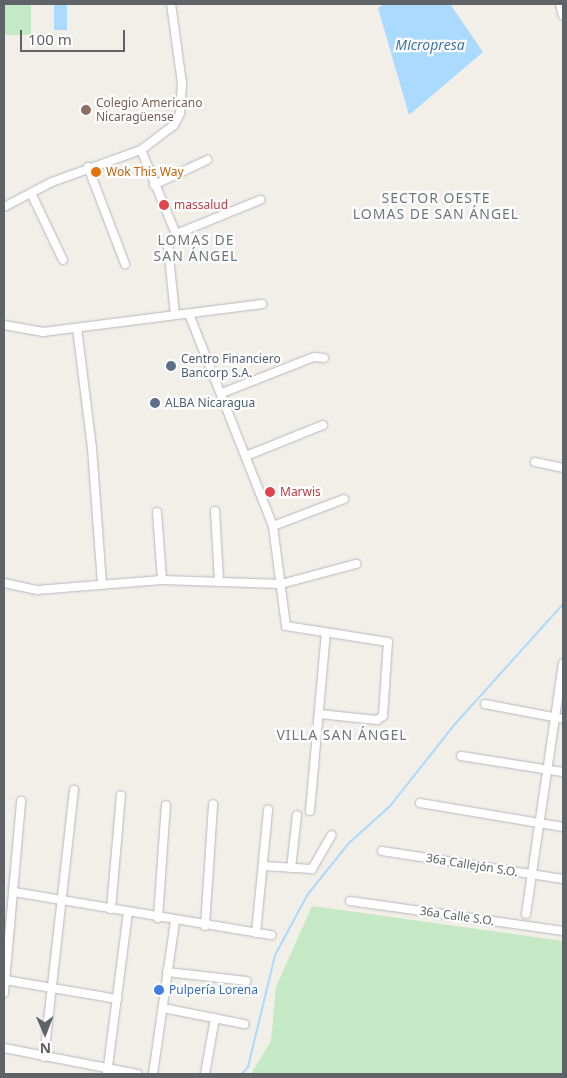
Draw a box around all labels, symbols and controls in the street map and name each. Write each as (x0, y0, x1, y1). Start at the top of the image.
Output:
scale bar (22, 20, 128, 52)
text: 100 m (28, 29, 72, 49)
water label: Micropresa (395, 37, 465, 53)
place label: Colegio Americano Nicaragüense (96, 96, 202, 124)
marker: Colegio Americano Nicaragüense (80, 104, 92, 116)
place label: Wok This Way (106, 165, 184, 179)
marker: Wok This Way (90, 166, 102, 178)
district label: SECTOR OESTE LOMAS DE SAN ÁNGEL (351, 190, 521, 222)
place label: massalud (174, 198, 228, 212)
marker: massalud (158, 199, 170, 211)
district label: LOMAS DE SAN ÁNGEL (152, 232, 240, 264)
place label: Centro Financiero Bancorp S.A. (181, 352, 281, 380)
marker: Centro Financiero Bancorp S.A. (165, 360, 177, 372)
place label: ALBA Nicaragua (165, 396, 255, 410)
marker: ALBA Nicaragua (149, 397, 161, 409)
place label: Marwis (280, 485, 321, 499)
marker: Marwis (264, 486, 276, 498)
district label: VILLA SAN ÁNGEL (275, 727, 409, 743)
street label: 36a Callejón S.O. (425, 851, 519, 879)
street label: 36a Calle S.O. (419, 904, 495, 928)
place label: Pulpería Lorena (169, 983, 258, 997)
marker: Pulpería Lorena (153, 984, 165, 996)
north arrow (20, 1008, 70, 1058)
text: N (39, 1039, 51, 1058)

